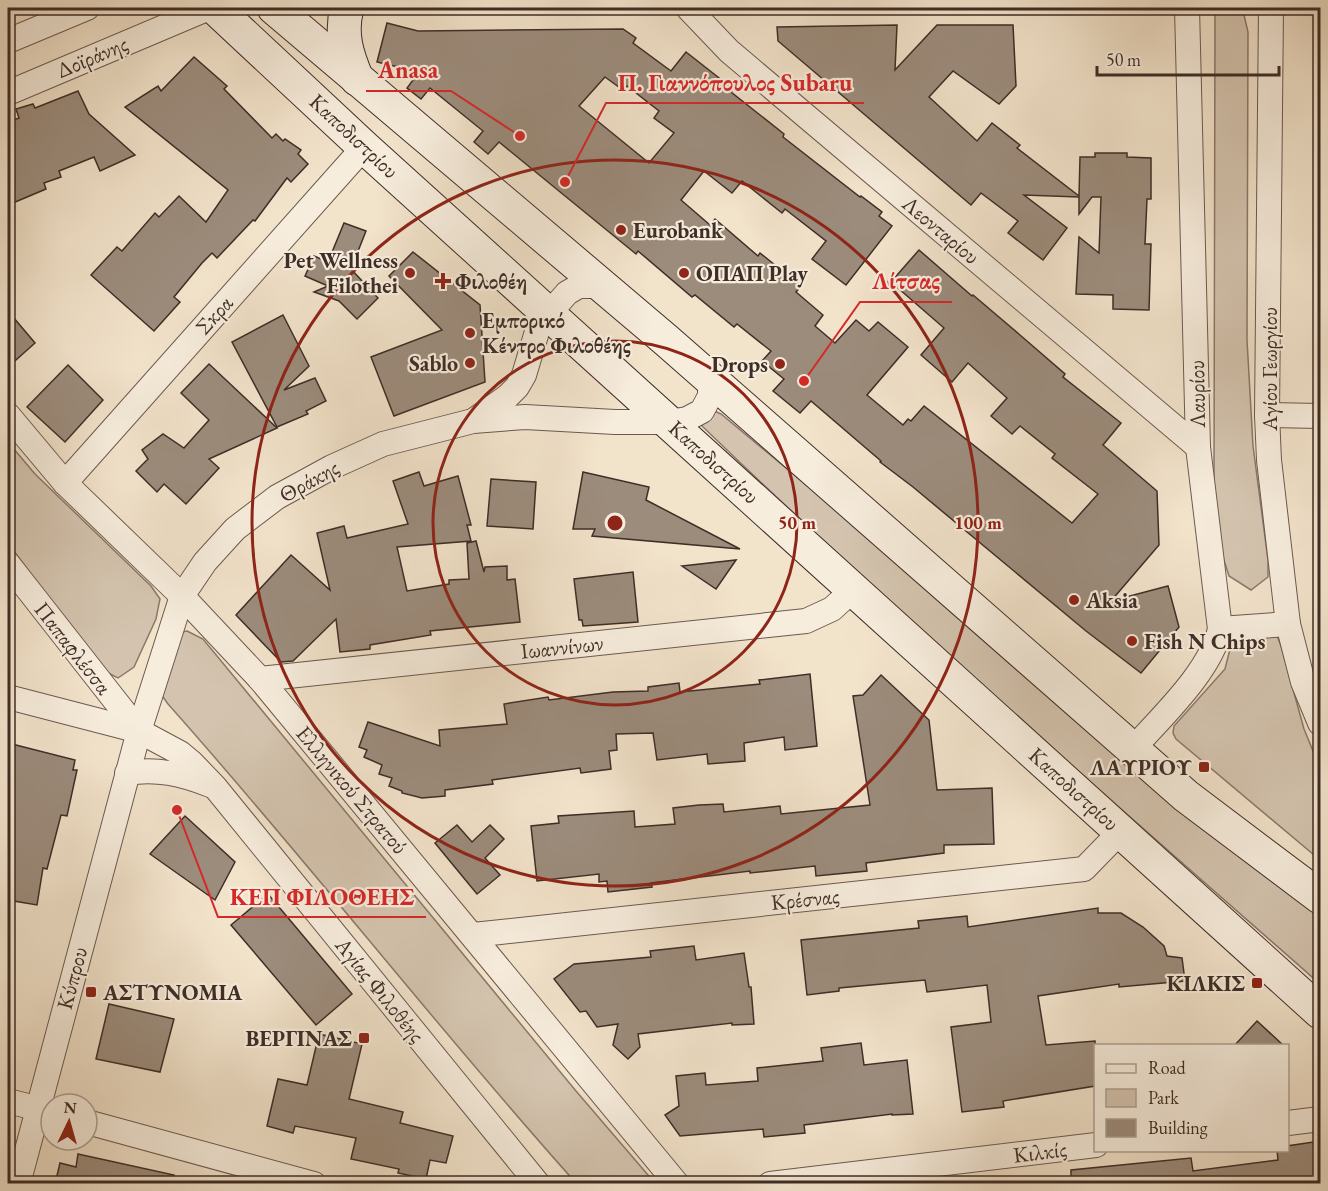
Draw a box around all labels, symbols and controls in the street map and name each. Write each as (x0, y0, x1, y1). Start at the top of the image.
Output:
street label: Δοϊράνης (52, 29, 132, 85)
scale bar (1097, 39, 1278, 77)
text: 50 m (1106, 48, 1141, 71)
callout: Anasa (366, 49, 451, 91)
text: Anasa (377, 54, 439, 85)
callout: Π. Γιαννόπουλος Subaru (606, 61, 864, 103)
text: Π. Γιαννόπουλος Subaru (618, 67, 853, 98)
street label: Καποδιστρίου (303, 87, 405, 185)
street label: Λεονταρίου (896, 189, 986, 271)
place label: Eurobank (633, 216, 724, 245)
marker: Eurobank (614, 223, 628, 237)
place label: Pet Wellness Filothei (284, 246, 399, 300)
place label: ΟΠΑΠ Play (696, 259, 808, 288)
callout: Λίτσας (860, 260, 952, 302)
text: Λίτσας (871, 265, 940, 296)
marker: Pet Wellness Filothei (403, 266, 417, 280)
marker: ΟΠΑΠ Play (677, 266, 691, 280)
place label: Φιλοθέη (455, 267, 527, 296)
marker: Φιλοθέη (436, 274, 450, 288)
street label: Σκρα (189, 289, 240, 341)
place label: Εμπορικό Κέντρο Φιλοθέης (482, 306, 631, 360)
street label: Αγίου Γεωργίου (1255, 307, 1284, 432)
marker: Εμπορικό Κέντρο Φιλοθέης (463, 326, 477, 340)
place label: Sablo (409, 349, 458, 378)
place label: Drops (711, 350, 768, 379)
marker: Sablo (463, 356, 477, 370)
marker: Drops (773, 357, 787, 371)
street label: Λαυρίου (1182, 360, 1212, 429)
street label: Καποδιστρίου (663, 414, 765, 510)
street label: Θράκης (274, 453, 344, 509)
text: 50 m (778, 511, 816, 534)
text: 100 m (954, 511, 1002, 534)
centre of rings (605, 513, 625, 533)
place label: Aksia (1085, 586, 1138, 615)
marker: Aksia (1067, 593, 1081, 607)
street label: Παπαφλέσσα (28, 596, 119, 701)
place label: Fish N Chips (1144, 627, 1265, 656)
street label: Ιωαννίνων (519, 628, 605, 666)
marker: Fish N Chips (1125, 634, 1139, 648)
street label: Ελληνικού Στρατού (290, 720, 414, 860)
street label: Καποδιστρίου (1023, 741, 1125, 837)
place label: ΛΑΥΡΙΟΥ (1089, 753, 1193, 782)
marker: ΛΑΥΡΙΟΥ (1197, 760, 1211, 774)
callout: ΚΕΠ ΦΙΛΟΘΕΗΣ (218, 875, 426, 917)
text: ΚΕΠ ΦΙΛΟΘΕΗΣ (230, 881, 414, 912)
street label: Κρέσνας (769, 881, 841, 917)
street label: Αγίας Φιλοθέης (328, 931, 431, 1049)
street label: Κύπρου (50, 943, 94, 1013)
place label: ΚΙΛΚΙΣ (1166, 969, 1245, 998)
marker: ΚΙΛΚΙΣ (1250, 976, 1264, 990)
place label: ΑΣΤΥΝΟΜΙΑ (102, 978, 243, 1007)
marker: ΑΣΤΥΝΟΜΙΑ (84, 985, 98, 999)
place label: ΒΕΡΓΙΝΑΣ (245, 1024, 352, 1053)
marker: ΒΕΡΓΙΝΑΣ (357, 1031, 371, 1045)
legend (1094, 1044, 1289, 1152)
text: Road (1148, 1056, 1187, 1079)
text: Park (1148, 1086, 1179, 1109)
north arrow (39, 1092, 99, 1152)
text: N (63, 1097, 78, 1119)
text: Building (1148, 1116, 1208, 1139)
street label: Κιλκίς (1012, 1134, 1068, 1170)

